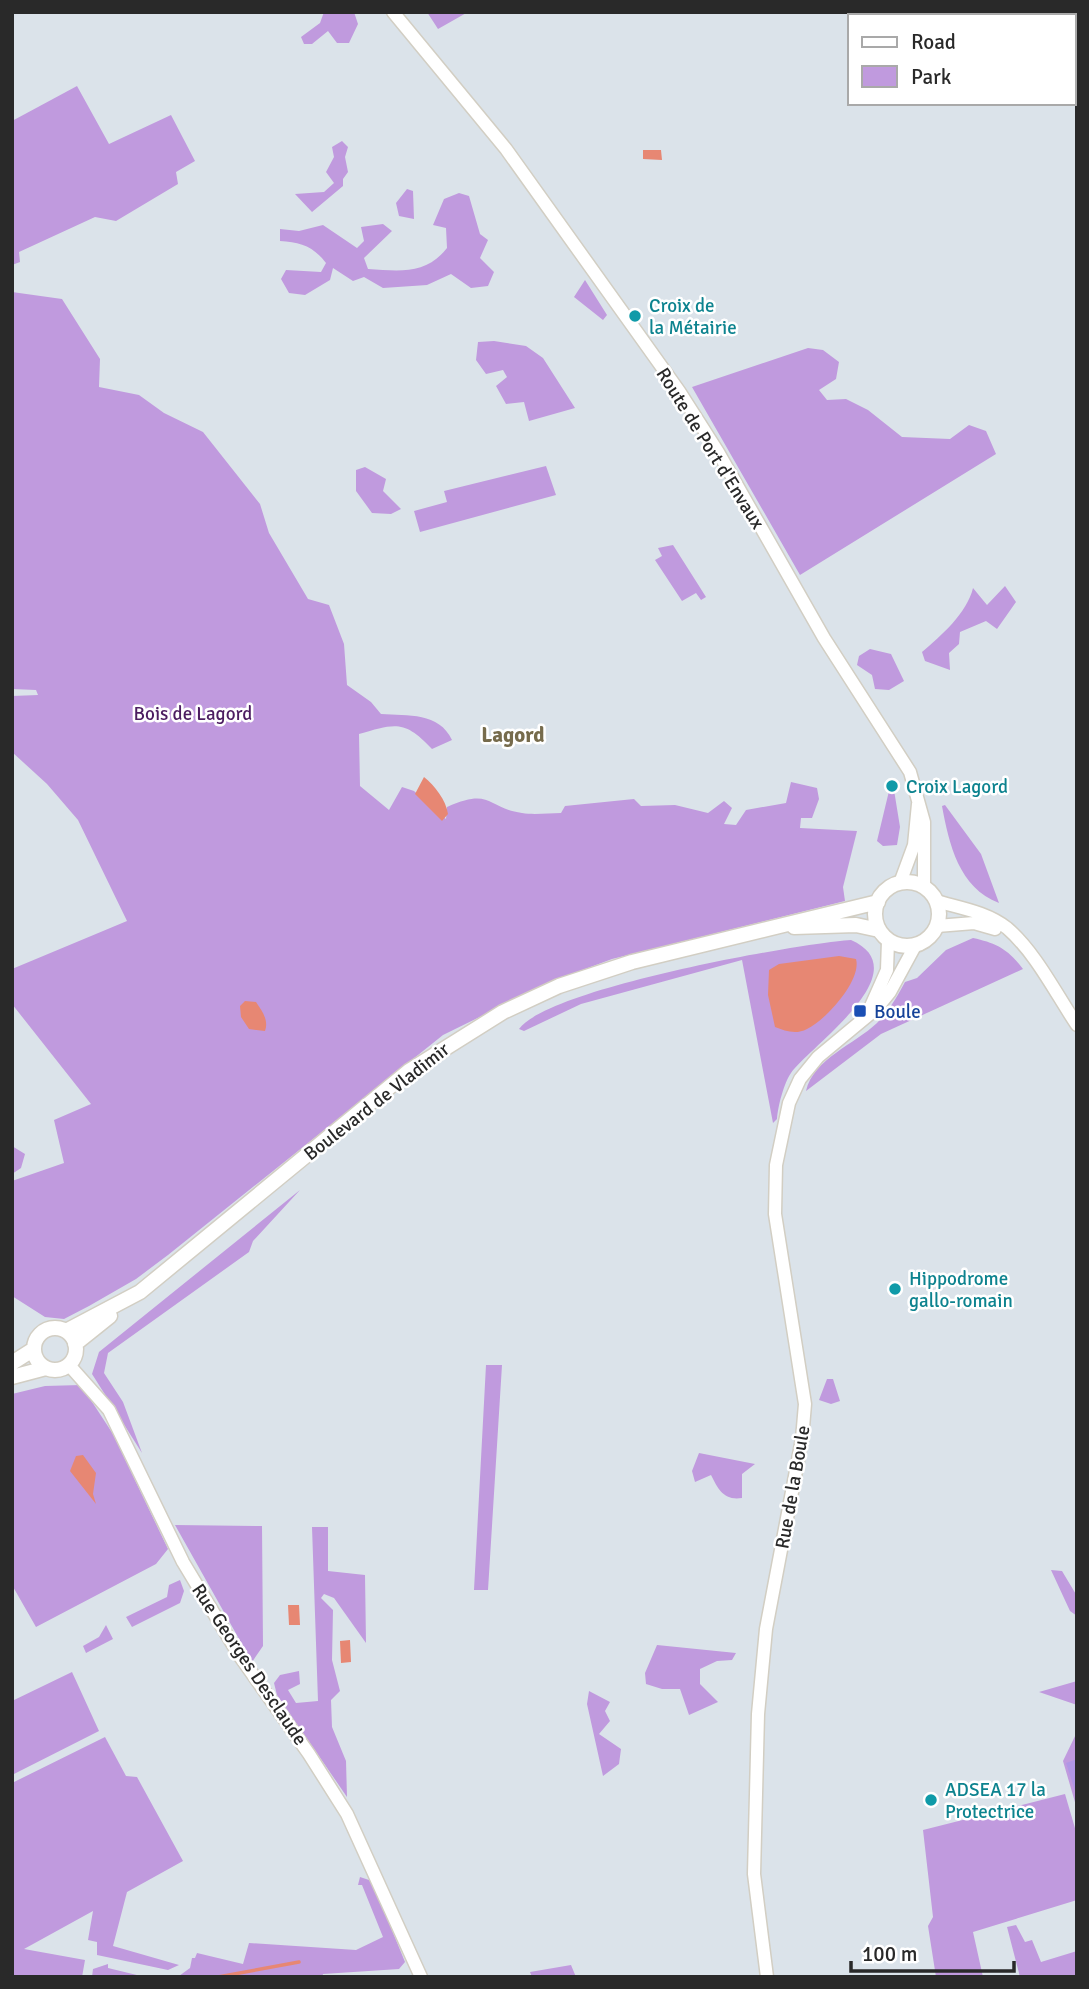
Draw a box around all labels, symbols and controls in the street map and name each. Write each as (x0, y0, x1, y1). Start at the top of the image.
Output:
legend (848, 14, 1075, 105)
text: Road (911, 29, 956, 55)
text: Park (911, 64, 952, 90)
place label: Croix de la Métairie (649, 294, 737, 340)
marker: Croix de la Métairie (627, 308, 643, 324)
street label: Route de Port d'Envaux (651, 363, 770, 534)
park label: Bois de Lagord (134, 702, 252, 726)
district label: Lagord (481, 722, 545, 748)
place label: Croix Lagord (906, 775, 1008, 799)
marker: Croix Lagord (884, 778, 900, 794)
place label: Boule (874, 1000, 921, 1024)
marker: Boule (852, 1003, 868, 1019)
street label: Boulevard de Vladimir (299, 1038, 454, 1166)
place label: Hippodrome gallo-romain (909, 1267, 1013, 1313)
marker: Hippodrome gallo-romain (887, 1281, 903, 1297)
street label: Rue de la Boule (770, 1424, 816, 1551)
street label: Rue Georges Desclaude (186, 1579, 312, 1750)
place label: ADSEA 17 la Protectrice (945, 1778, 1046, 1824)
marker: ADSEA 17 la Protectrice (923, 1792, 939, 1808)
scale bar (851, 1930, 1014, 1974)
text: 100 m (862, 1941, 917, 1967)

